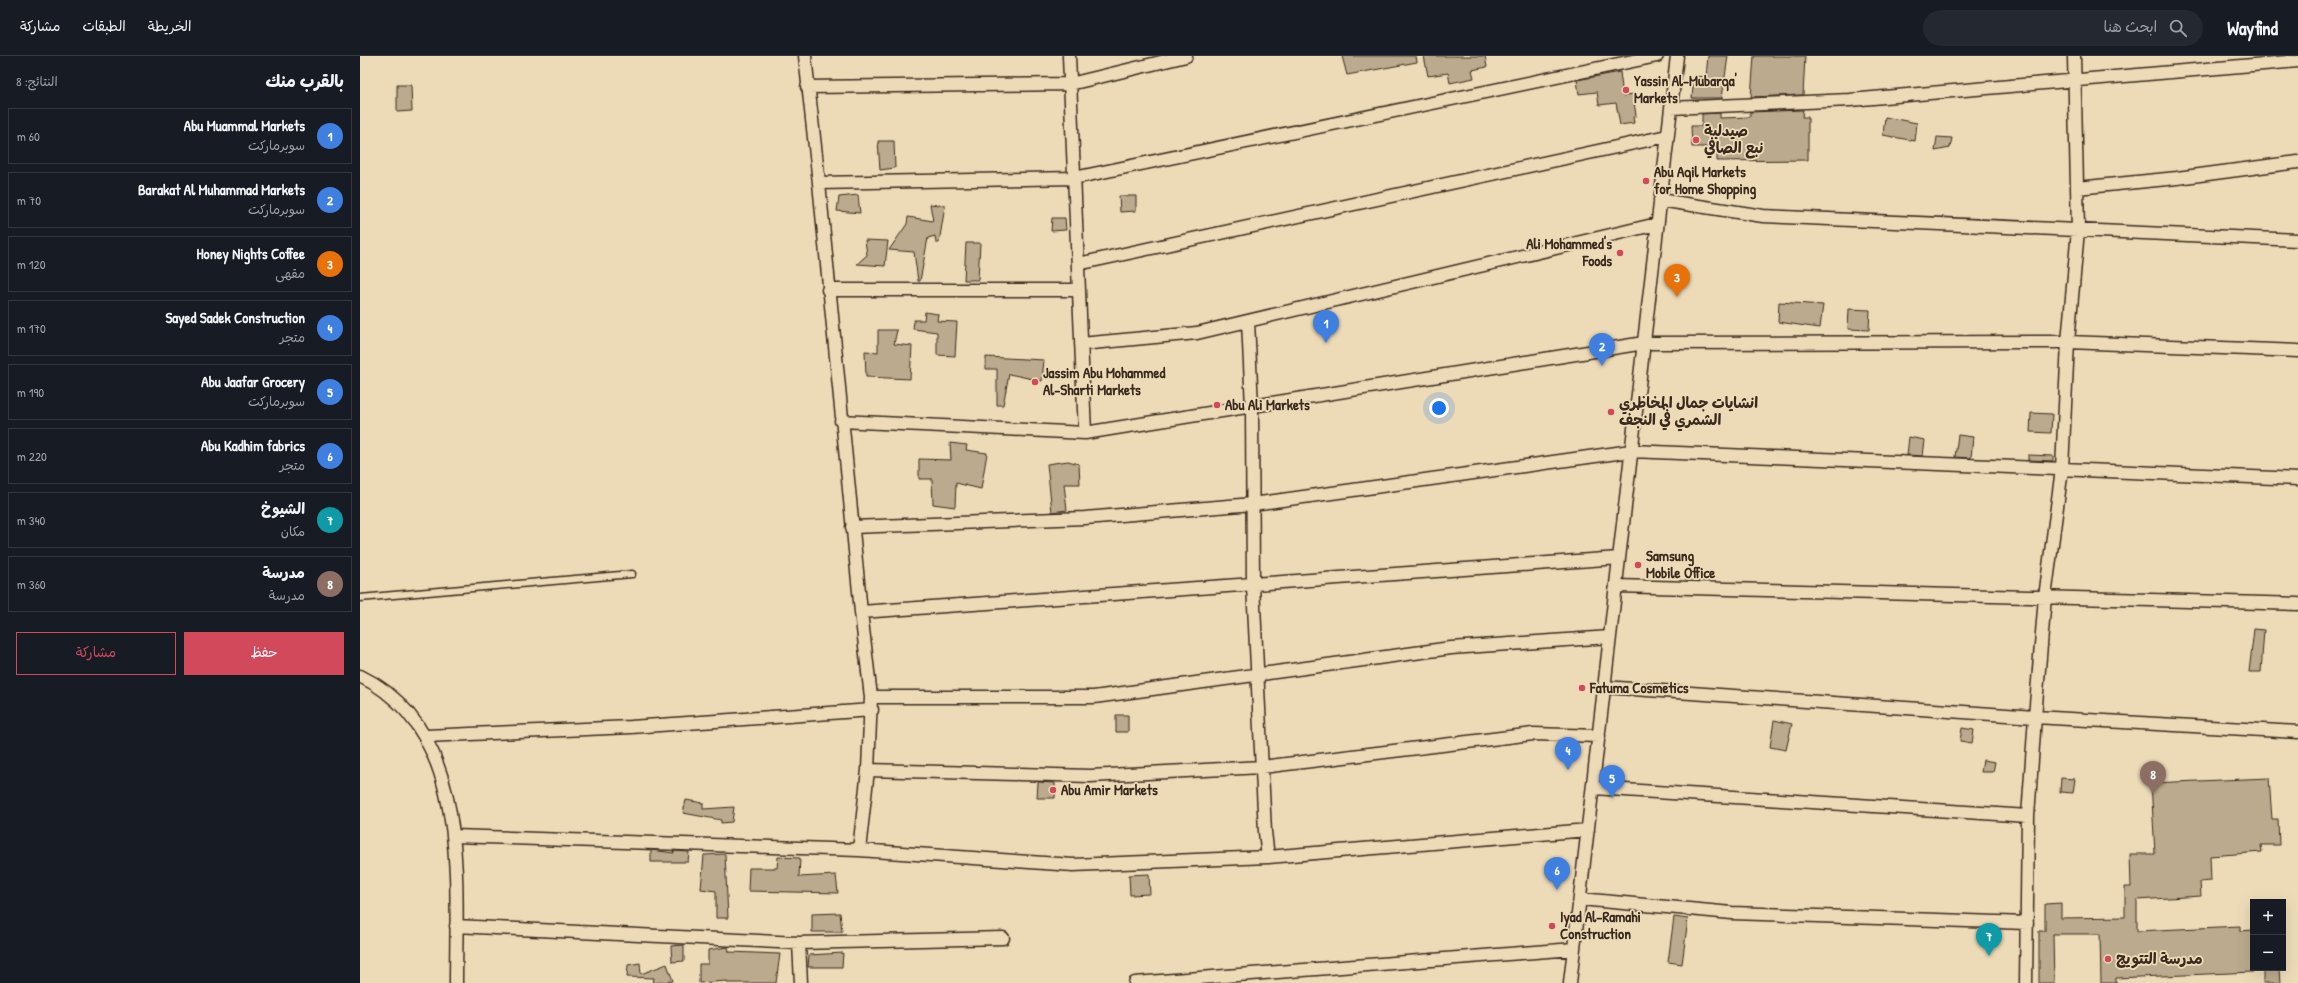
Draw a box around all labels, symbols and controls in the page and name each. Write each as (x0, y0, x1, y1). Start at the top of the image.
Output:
search box (1923, 10, 2203, 46)
text: Wayfind (2227, 15, 2278, 41)
text: مشاركة (20, 16, 60, 35)
text: الطبقات (82, 16, 126, 35)
text: الخريطة (148, 16, 191, 35)
text: ابحث هنا (2104, 16, 2157, 37)
icon: search (2167, 17, 2189, 39)
text: بالقرب منك (266, 69, 344, 92)
place label: Yassin Al-Mubarqa' Markets (1634, 70, 1738, 108)
text: النتائج: 8 (16, 72, 58, 90)
marker: Yassin Al-Mubarqa' Markets (1621, 85, 1631, 95)
text: Abu Muammal Markets (184, 115, 305, 136)
place label: صيدلية نبع الصافي (1704, 120, 1763, 159)
text: 60 m (17, 127, 40, 145)
text: 1 (328, 127, 332, 145)
marker: صيدلية نبع الصافي (1691, 135, 1701, 145)
text: سوبرماركت (248, 136, 305, 154)
place label: Abu Aqil Markets for Home Shopping (1654, 161, 1757, 200)
marker: Abu Aqil Markets for Home Shopping (1641, 176, 1651, 186)
text: Barakat Al Muhammad Markets (138, 179, 305, 200)
text: 70 m (17, 191, 41, 209)
text: 2 (327, 191, 333, 209)
text: سوبرماركت (248, 200, 305, 218)
place label: Ali Mohammed's Foods (1526, 233, 1612, 271)
text: Honey Nights Coffee (197, 243, 305, 264)
marker: Ali Mohammed's Foods (1615, 248, 1625, 258)
text: 120 m (17, 255, 45, 273)
text: 3 (327, 255, 333, 273)
text: مقهى (275, 264, 305, 282)
pin: 3 (1664, 264, 1690, 297)
text: Sayed Sadek Construction (165, 307, 305, 328)
pin: 1 (1313, 310, 1339, 343)
text: 170 m (17, 319, 46, 337)
text: 4 (328, 319, 332, 337)
text: متجر (280, 328, 305, 346)
pin: 2 (1589, 333, 1615, 366)
place label: Jassim Abu Mohammed Al-Sharti Markets (1043, 362, 1165, 400)
text: Abu Jaafar Grocery (201, 371, 305, 392)
marker: Jassim Abu Mohammed Al-Sharti Markets (1030, 377, 1040, 387)
text: 190 m (17, 383, 44, 401)
text: 5 (327, 383, 333, 401)
text: سوبرماركت (248, 392, 305, 410)
place label: انشايات جمال المخاظري الشمري في النجف (1619, 392, 1758, 432)
place label: Abu Ali Markets (1225, 394, 1310, 415)
your location (1429, 398, 1449, 418)
marker: Abu Ali Markets (1212, 400, 1222, 410)
marker: انشايات جمال المخاظري الشمري في النجف (1606, 407, 1616, 417)
text: Abu Kadhim fabrics (201, 435, 305, 456)
text: 220 m (17, 447, 47, 465)
text: 6 (327, 447, 333, 465)
text: متجر (280, 456, 305, 474)
text: الشيوخ (261, 498, 305, 519)
text: 340 m (17, 511, 45, 529)
text: 7 (327, 511, 333, 529)
text: مكان (281, 522, 305, 540)
place label: Samsung Mobile Office (1646, 545, 1715, 583)
marker: Samsung Mobile Office (1633, 560, 1643, 570)
text: مدرسة (262, 562, 305, 583)
text: 360 m (17, 575, 46, 593)
text: 8 (327, 575, 333, 593)
text: مدرسة (269, 586, 305, 604)
button: مشاركة (16, 632, 176, 675)
button: حفظ (184, 632, 344, 675)
place label: Fatuma Cosmetics (1589, 677, 1689, 698)
marker: Fatuma Cosmetics (1577, 683, 1587, 693)
pin: 4 (1555, 737, 1581, 770)
pin: 8 (2140, 761, 2166, 794)
pin: 5 (1599, 765, 1625, 798)
place label: Abu Amir Markets (1061, 779, 1158, 800)
marker: Abu Amir Markets (1048, 785, 1058, 795)
pin: 6 (1544, 857, 1570, 890)
map controls (2250, 899, 2286, 971)
button: + (2250, 899, 2286, 935)
place label: Iyad Al-Ramahi Construction (1560, 906, 1641, 944)
marker: Iyad Al-Ramahi Construction (1547, 921, 1557, 931)
pin: 7 (1976, 923, 2002, 956)
button: − (2250, 935, 2286, 971)
place label: مدرسة التتويج (2116, 948, 2203, 969)
marker: مدرسة التتويج (2103, 954, 2113, 964)

